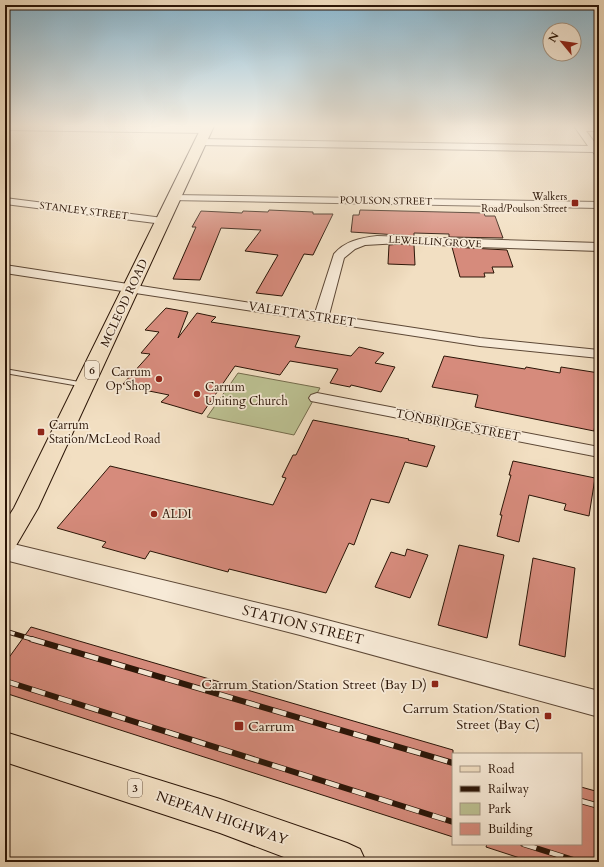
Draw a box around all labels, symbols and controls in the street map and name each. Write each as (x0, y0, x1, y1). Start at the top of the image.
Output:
north arrow (542, 22, 582, 62)
text: N (545, 29, 563, 45)
place label: Walkers Road/Poulson Street (481, 190, 568, 216)
street label: POULSON STREET (340, 193, 433, 209)
marker: Walkers Road/Poulson Street (570, 198, 580, 208)
street label: STANLEY STREET (39, 199, 130, 223)
street label: LEWELLIN GROVE (388, 233, 482, 251)
street label: MCLEOD ROAD (97, 256, 152, 350)
street label: VALETTA STREET (247, 298, 357, 330)
road number: 6 (85, 361, 99, 379)
place label: Carrum Op Shop (106, 364, 152, 394)
marker: Carrum Op Shop (154, 374, 164, 384)
place label: Carrum Uniting Church (205, 379, 288, 409)
marker: Carrum Uniting Church (192, 389, 202, 399)
street label: TONBRIDGE STREET (394, 405, 522, 445)
place label: Carrum Station/McLeod Road (49, 417, 161, 447)
marker: Carrum Station/McLeod Road (36, 427, 46, 437)
place label: ALDI (162, 506, 192, 522)
marker: ALDI (149, 509, 159, 519)
street label: STATION STREET (240, 601, 366, 649)
place label: Carrum Station/Station Street (Bay D) (201, 675, 427, 694)
marker: Carrum Station/Station Street (Bay D) (430, 679, 440, 689)
place label: Carrum Station/Station Street (Bay C) (402, 699, 540, 734)
marker: Carrum Station/Station Street (Bay C) (543, 711, 553, 721)
place label: Carrum (248, 717, 295, 736)
marker: Carrum (233, 720, 245, 732)
legend (452, 753, 582, 845)
text: Road (488, 761, 515, 777)
road number: 3 (128, 779, 142, 797)
text: Railway (488, 781, 530, 797)
street label: NEPEAN HIGHWAY (154, 787, 291, 850)
text: Park (488, 801, 512, 817)
text: Building (488, 821, 533, 837)

